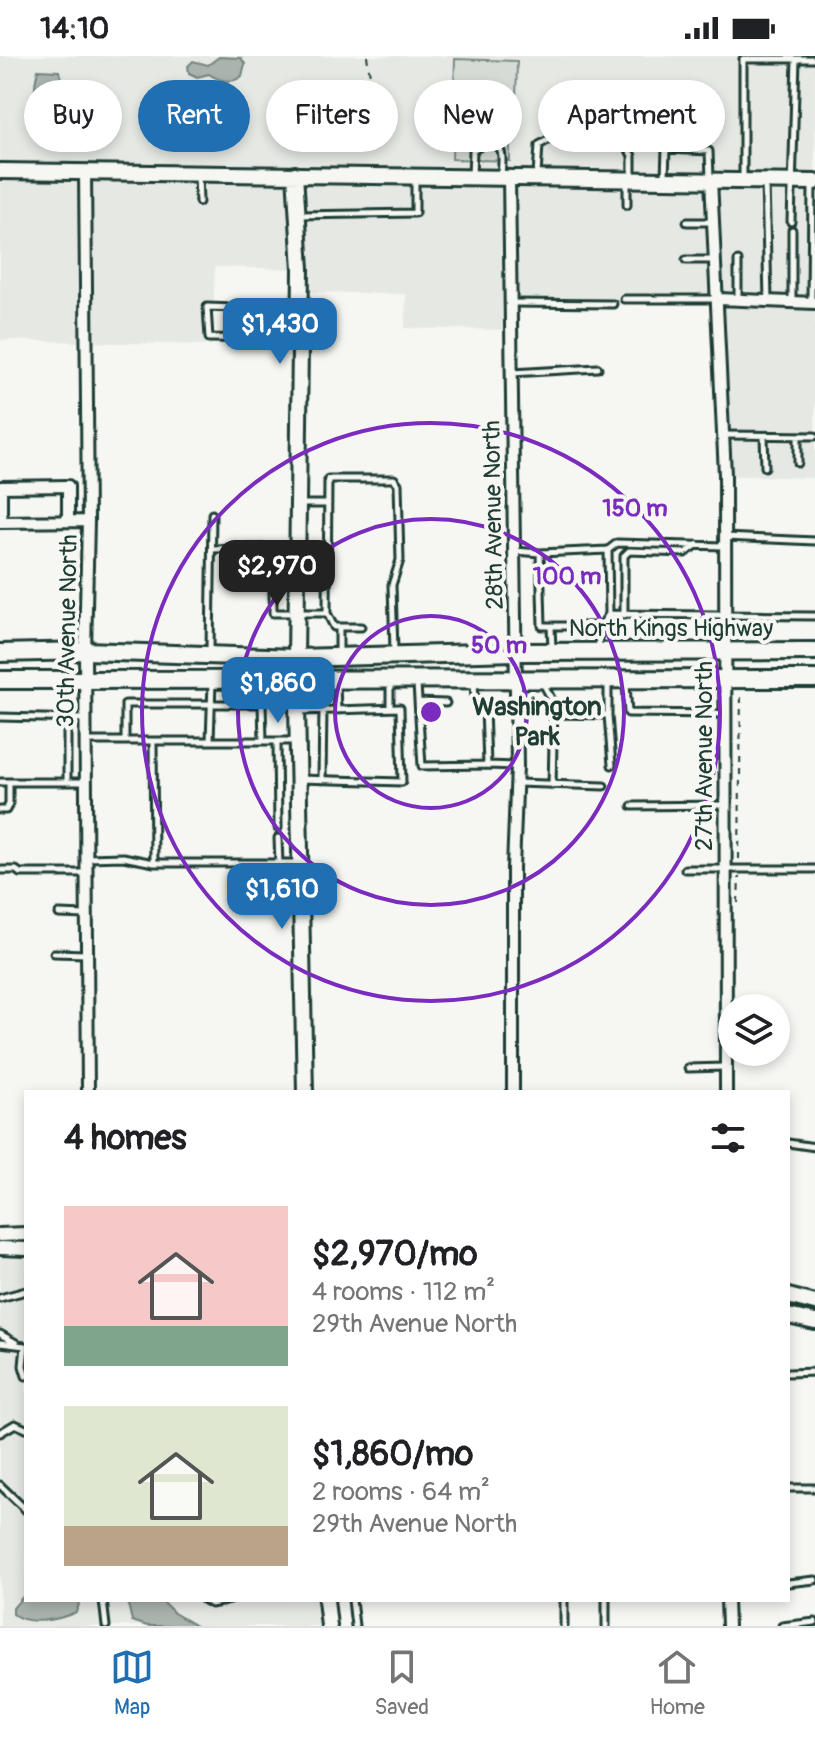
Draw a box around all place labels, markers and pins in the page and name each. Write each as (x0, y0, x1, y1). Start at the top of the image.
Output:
pin: $1,430 (215, 298, 345, 366)
pin: $2,970 (212, 540, 342, 608)
pin: $1,860 (213, 657, 343, 725)
centre of rings (417, 698, 445, 726)
pin: $1,610 (217, 863, 347, 931)

